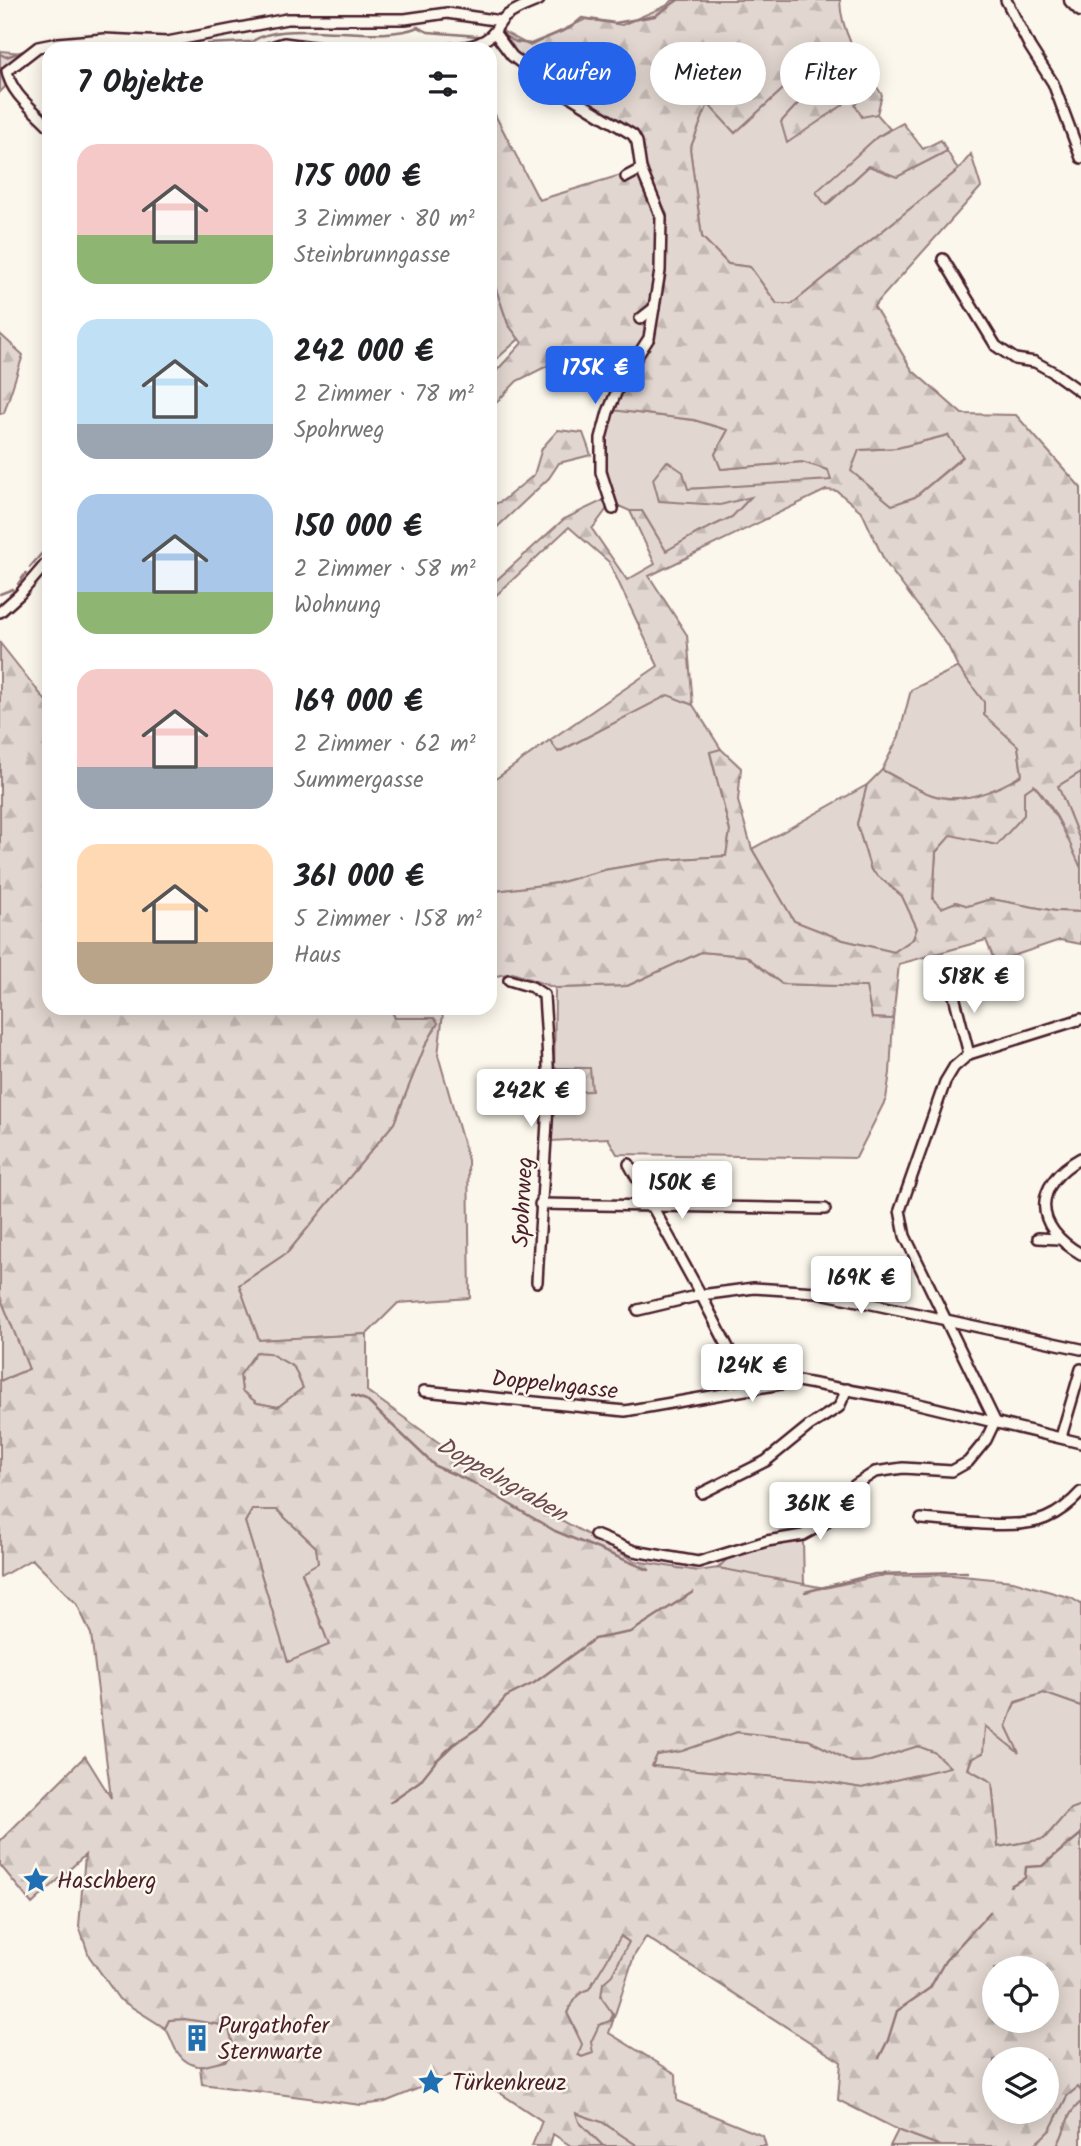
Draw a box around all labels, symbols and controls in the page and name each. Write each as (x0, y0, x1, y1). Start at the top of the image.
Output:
chip: Kaufen (518, 42, 636, 105)
chip: Mieten (650, 42, 766, 105)
chip: Filter (780, 42, 880, 105)
text: 7 Objekte (77, 60, 204, 108)
icon: filters (424, 65, 462, 103)
text: 175 000 € (294, 154, 421, 202)
icon: home (133, 172, 217, 256)
text: 3 Zimmer · 80 m² (294, 202, 475, 238)
text: Steinbrunngasse (294, 238, 450, 274)
text: 242 000 € (294, 329, 434, 377)
pin: 175K € (538, 346, 652, 406)
icon: home (133, 347, 217, 431)
text: 175K € (562, 351, 628, 387)
text: 2 Zimmer · 78 m² (294, 377, 474, 413)
text: Spohrweg (294, 413, 384, 449)
text: 150 000 € (294, 504, 422, 552)
icon: home (133, 522, 217, 606)
text: 2 Zimmer · 58 m² (294, 552, 476, 588)
text: Wohnung (294, 588, 381, 624)
text: 169 000 € (294, 679, 423, 727)
icon: home (133, 697, 217, 781)
text: 2 Zimmer · 62 m² (294, 727, 476, 763)
text: Summergasse (294, 763, 424, 799)
text: 361 000 € (294, 854, 424, 902)
icon: home (133, 872, 217, 956)
text: 5 Zimmer · 158 m² (294, 902, 482, 938)
text: Haus (294, 938, 341, 974)
pin: 518K € (917, 956, 1031, 1015)
text: 518K € (939, 960, 1009, 996)
pin: 242K € (474, 1070, 588, 1129)
text: 242K € (493, 1074, 569, 1110)
street label: Spohrweg (504, 1156, 544, 1248)
pin: 150K € (625, 1162, 739, 1221)
text: 150K € (648, 1166, 716, 1202)
pin: 169K € (804, 1256, 918, 1316)
text: 169K € (827, 1261, 895, 1297)
pin: 124K € (695, 1344, 809, 1404)
text: 124K € (717, 1349, 787, 1385)
street label: Doppelngasse (490, 1361, 620, 1411)
water label: Doppelngraben (428, 1427, 576, 1535)
pin: 361K € (763, 1482, 877, 1542)
text: 361K € (785, 1487, 855, 1523)
place label: Haschberg (57, 1864, 157, 1900)
place icon: Haschberg (21, 1865, 51, 1895)
map controls (982, 1956, 1059, 2124)
button: locate (982, 1956, 1059, 2033)
place label: Purgathofer Sternwarte (218, 2009, 331, 2071)
building icon: Purgathofer Sternwarte (182, 2023, 212, 2053)
button: layers (982, 2047, 1059, 2124)
place label: Türkenkreuz (452, 2066, 566, 2102)
place icon: Türkenkreuz (416, 2067, 446, 2097)

